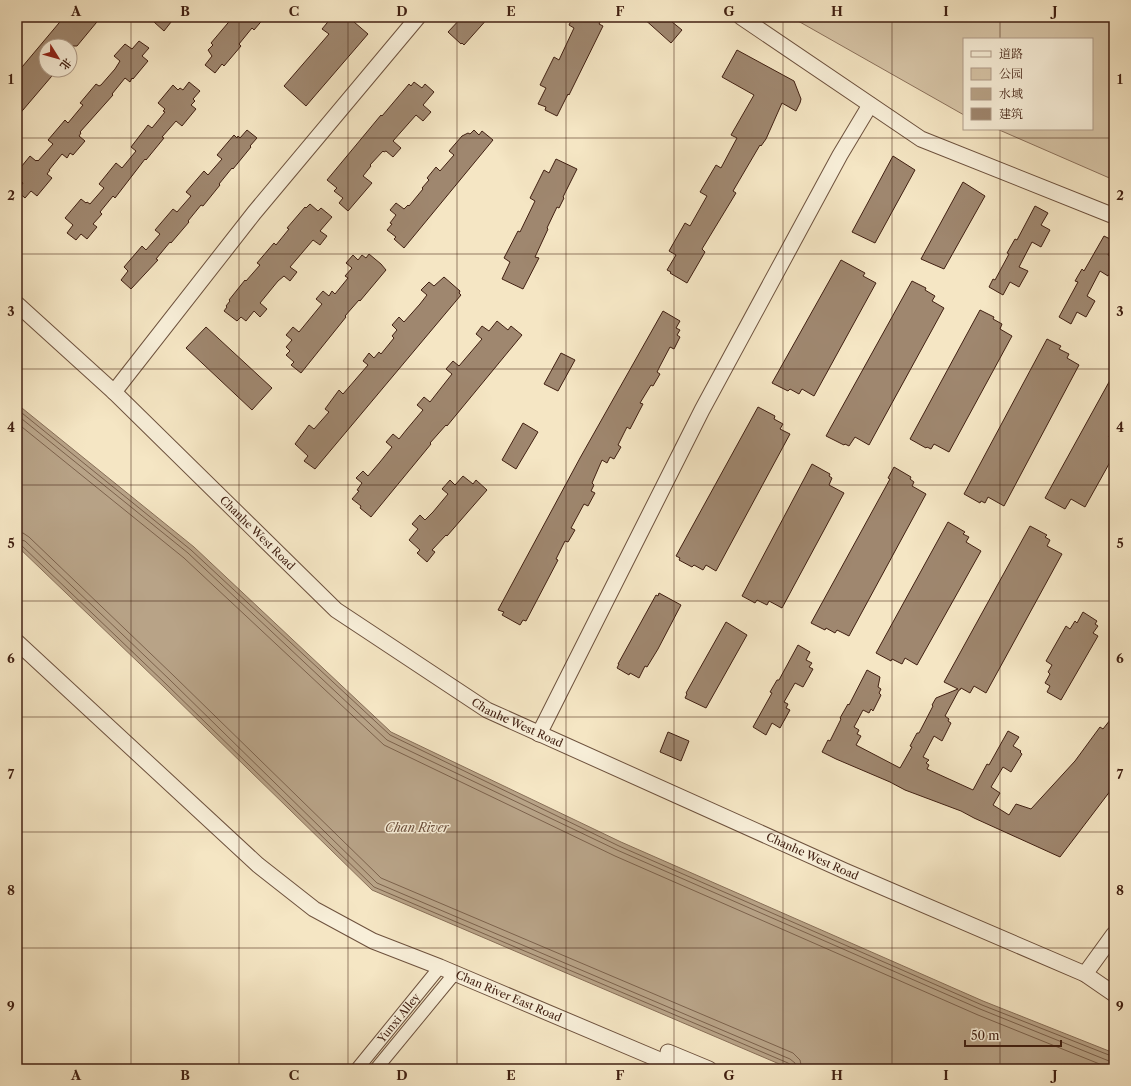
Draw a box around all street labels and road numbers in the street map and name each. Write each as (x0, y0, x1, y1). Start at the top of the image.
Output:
street label: Chanhe West Road (217, 493, 298, 573)
street label: Chanhe West Road (469, 695, 566, 750)
street label: Chanhe West Road (764, 829, 861, 883)
street label: Chan River East Road (453, 967, 564, 1025)
street label: Yunxi Alley (374, 990, 423, 1046)

